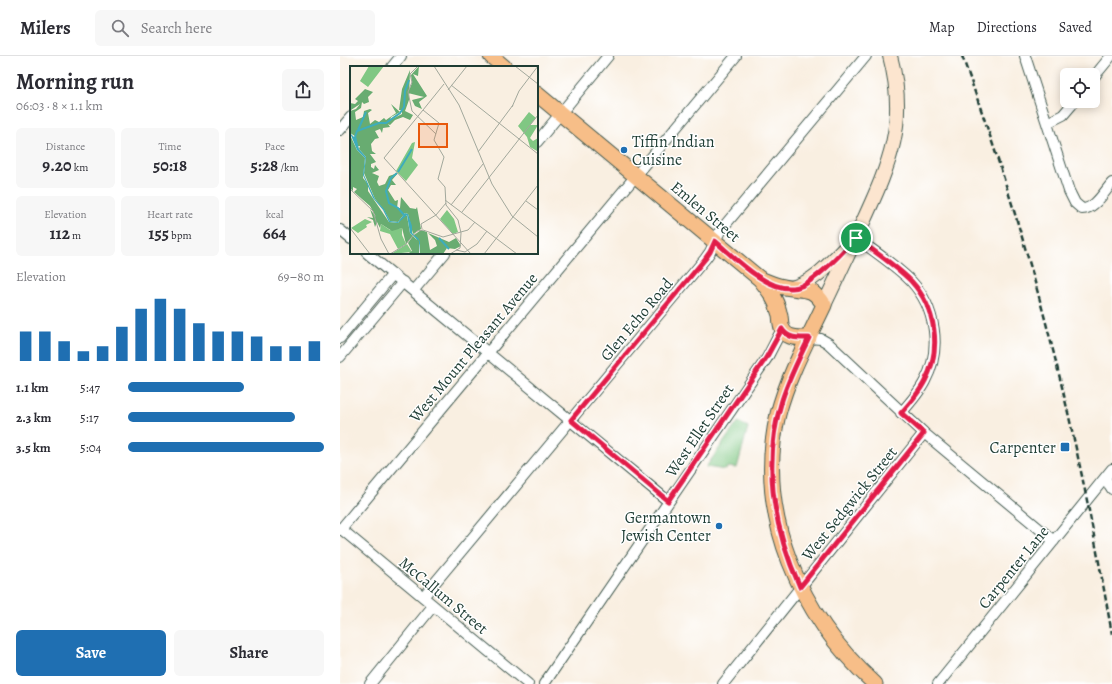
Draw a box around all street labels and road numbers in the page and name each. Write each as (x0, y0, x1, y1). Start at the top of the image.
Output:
street label: Emlen Street (666, 176, 745, 247)
street label: West Mount Pleasant Avenue (404, 268, 543, 428)
street label: Glen Echo Road (595, 273, 678, 366)
street label: West Ellet Street (660, 380, 739, 482)
street label: West Sedgwick Street (796, 442, 903, 566)
street label: Carpenter Lane (973, 521, 1054, 614)
street label: McCallum Street (394, 552, 492, 639)

